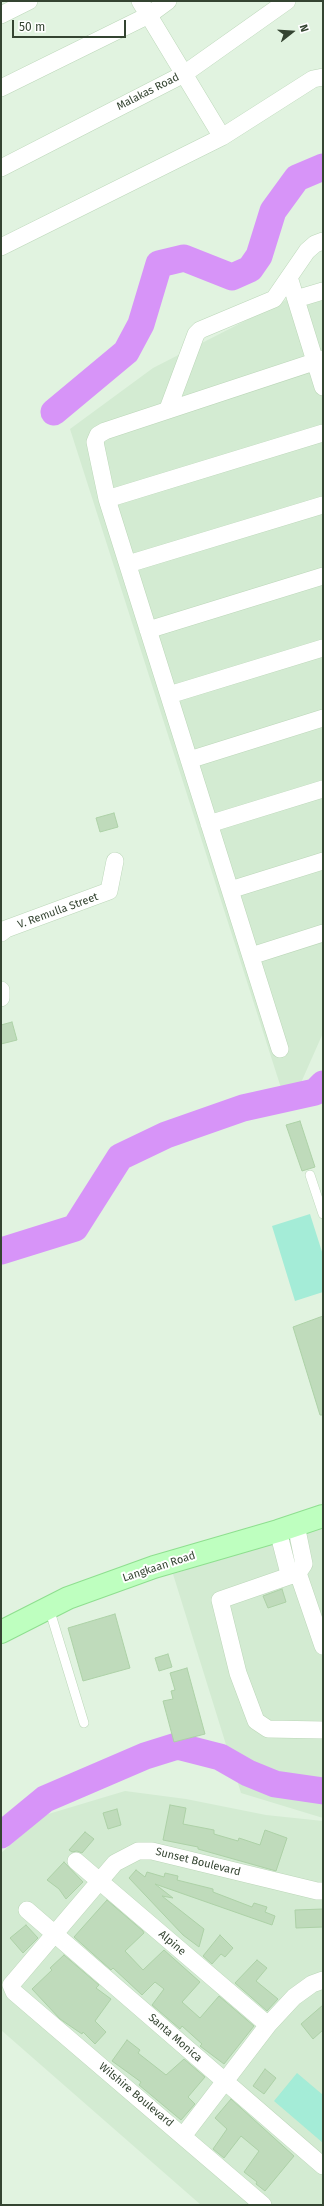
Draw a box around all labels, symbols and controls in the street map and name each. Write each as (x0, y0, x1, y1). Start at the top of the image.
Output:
scale bar (14, 12, 128, 38)
north arrow (272, 12, 312, 52)
text: 50 m (19, 20, 45, 34)
text: N (297, 23, 311, 34)
street label: Malakas Road (115, 71, 181, 113)
street label: V. Remulla Street (16, 890, 100, 932)
street label: Langkaan Road (121, 1549, 197, 1585)
street label: Sunset Boulevard (154, 1845, 242, 1879)
street label: Alpine (156, 1928, 188, 1958)
street label: Santa Monica (145, 2011, 205, 2065)
street label: Wilshire Boulevard (96, 2060, 176, 2130)

